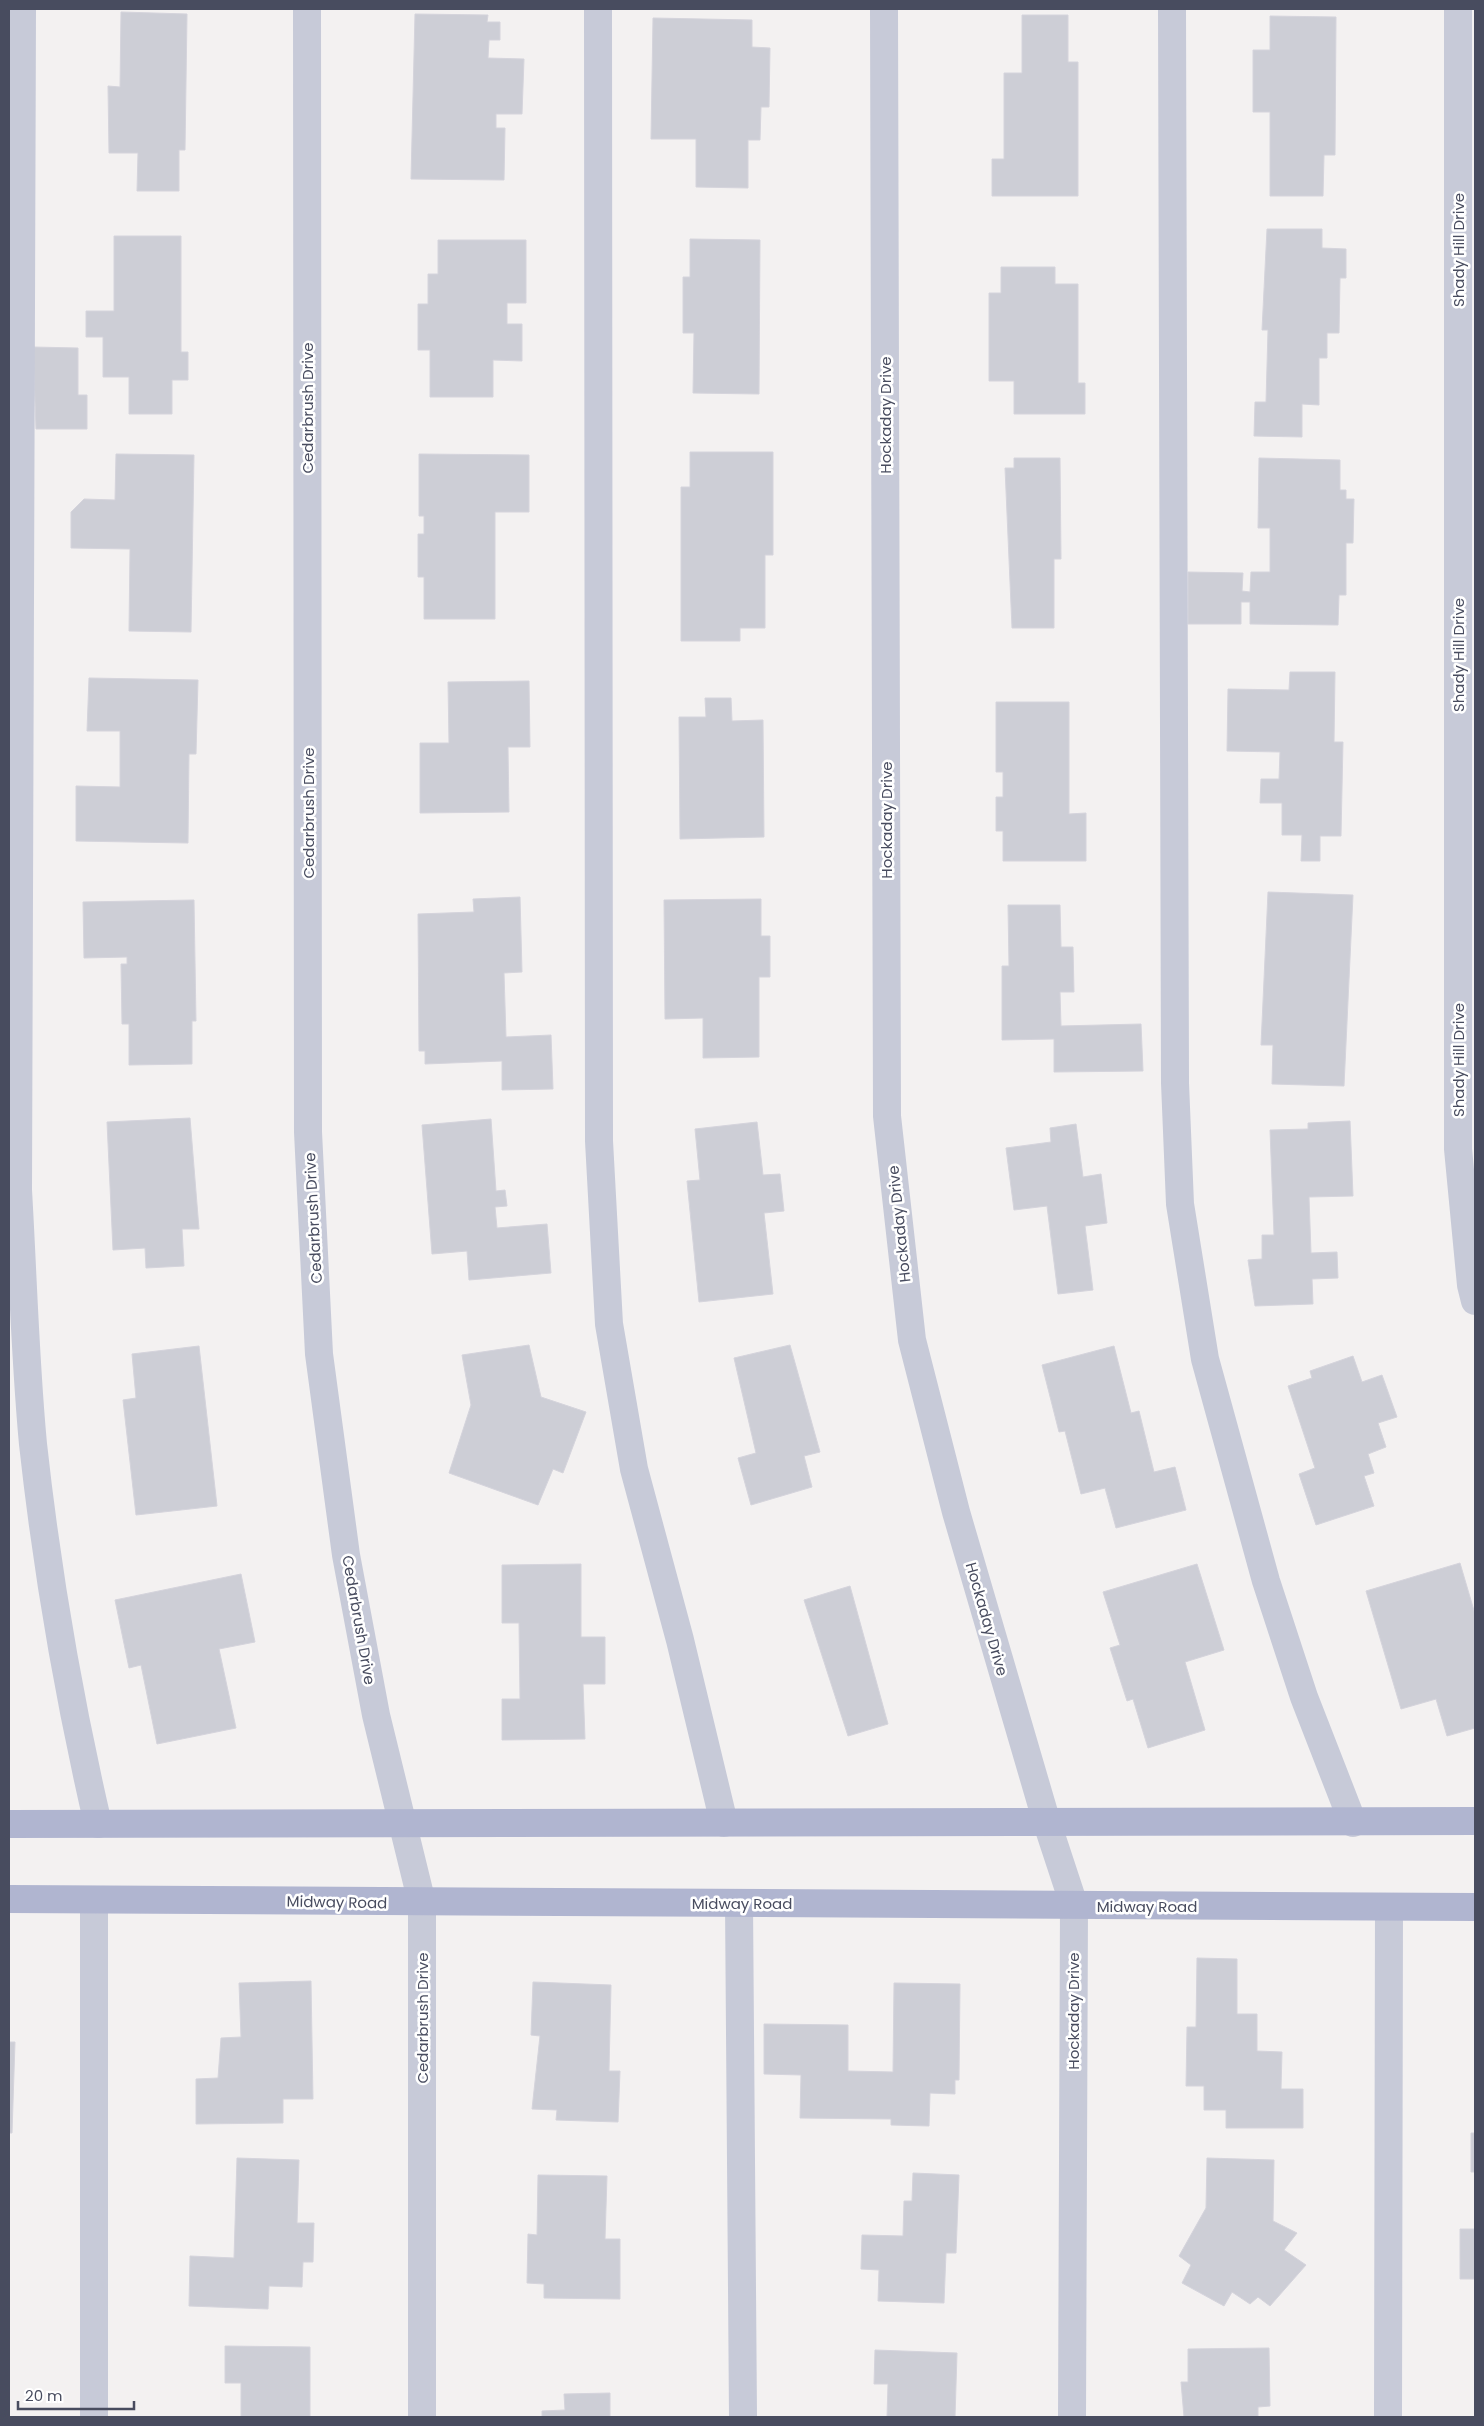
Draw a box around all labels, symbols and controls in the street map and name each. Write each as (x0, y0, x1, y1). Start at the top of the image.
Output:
street label: Shady Hill Drive (1448, 193, 1469, 307)
street label: Cedarbrush Drive (297, 342, 318, 474)
street label: Hockaday Drive (875, 356, 896, 474)
street label: Shady Hill Drive (1448, 598, 1469, 712)
street label: Cedarbrush Drive (298, 747, 319, 879)
street label: Hockaday Drive (876, 761, 897, 879)
street label: Shady Hill Drive (1448, 1003, 1469, 1117)
street label: Cedarbrush Drive (299, 1152, 327, 1284)
street label: Hockaday Drive (882, 1165, 916, 1283)
street label: Cedarbrush Drive (337, 1554, 381, 1686)
street label: Hockaday Drive (961, 1560, 1013, 1678)
street label: Midway Road (287, 1891, 387, 1913)
street label: Midway Road (692, 1893, 792, 1914)
street label: Midway Road (1097, 1896, 1197, 1917)
street label: Cedarbrush Drive (412, 1952, 433, 2084)
street label: Hockaday Drive (1063, 1952, 1084, 2070)
scale bar (18, 2378, 134, 2410)
text: 20 m (25, 2385, 63, 2406)

